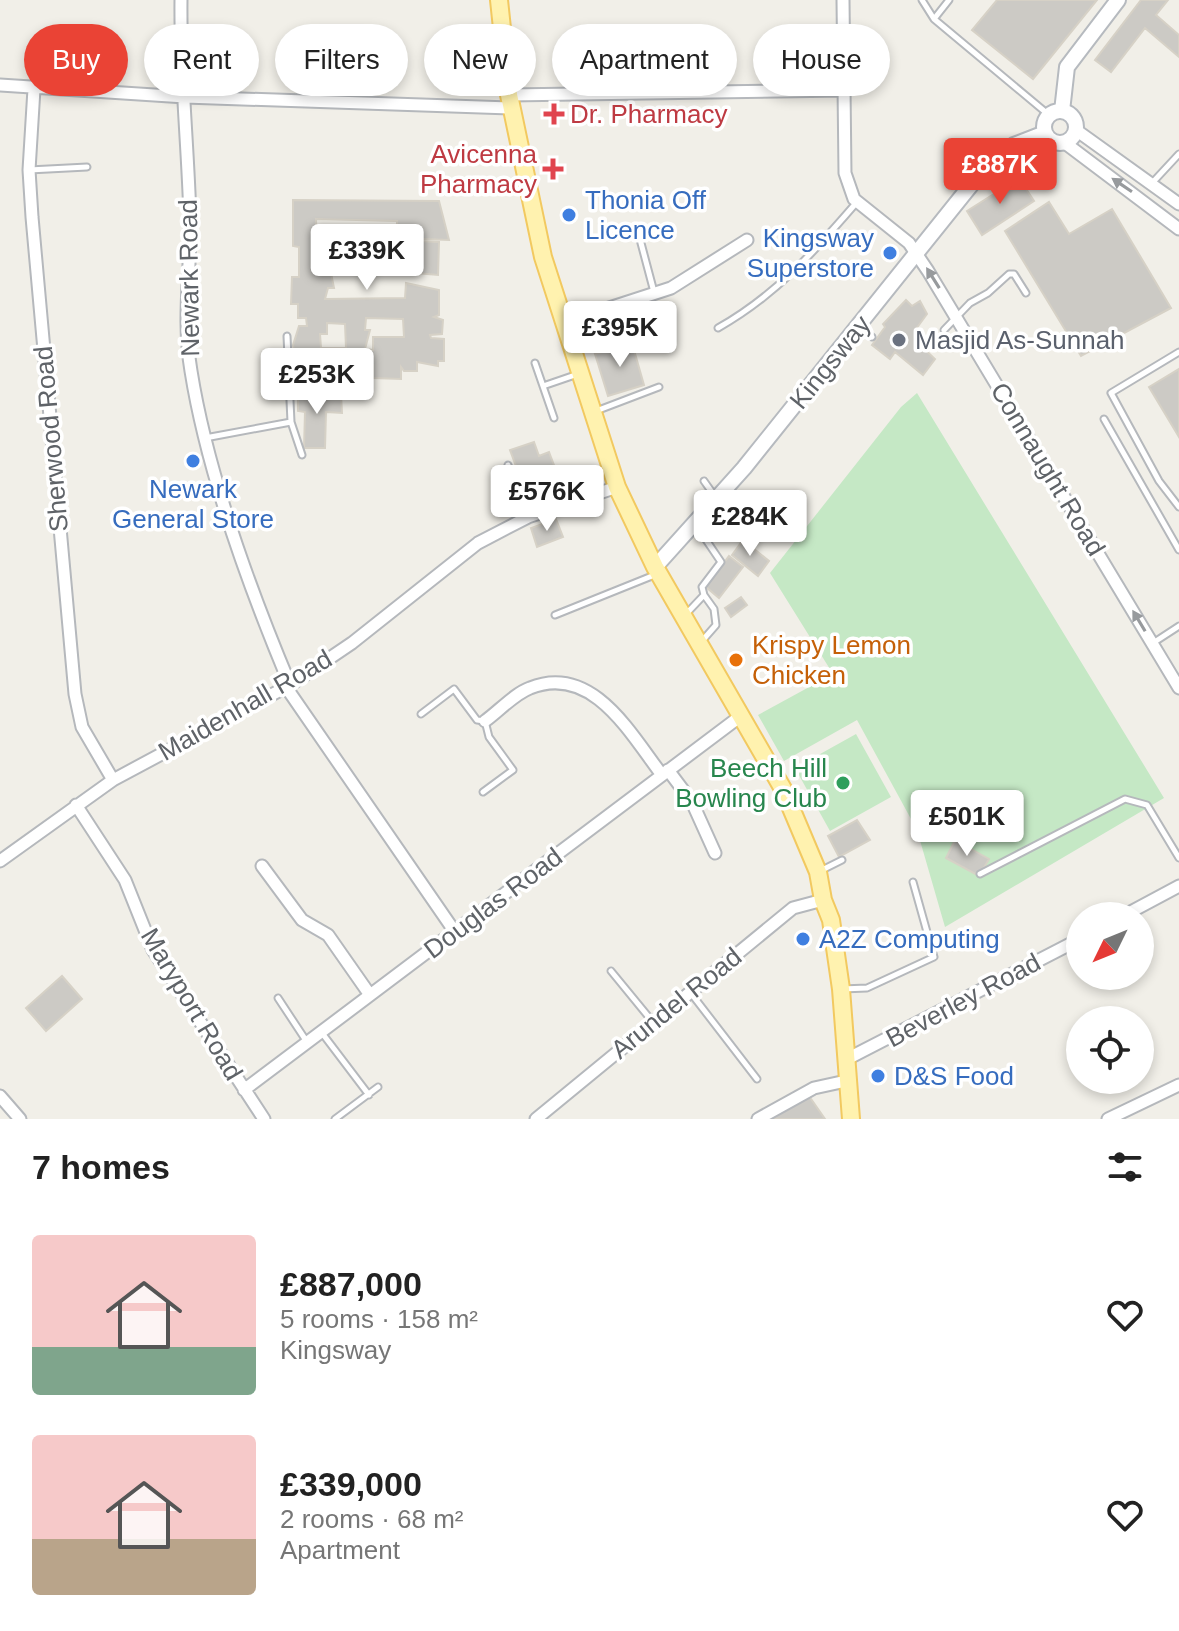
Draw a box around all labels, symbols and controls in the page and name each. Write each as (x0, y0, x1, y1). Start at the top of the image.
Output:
chip: Buy (24, 24, 128, 96)
chip: Rent (144, 24, 259, 96)
chip: Filters (275, 24, 408, 96)
chip: New (424, 24, 536, 96)
chip: Apartment (552, 24, 737, 96)
chip: House (753, 24, 890, 96)
place label: Dr. Pharmacy (570, 99, 728, 129)
marker: Dr. Pharmacy (545, 105, 563, 123)
pin: £887K (944, 138, 1056, 206)
place label: Avicenna Pharmacy (420, 139, 538, 199)
text: £887K (962, 149, 1038, 179)
marker: Avicenna Pharmacy (544, 160, 562, 178)
one-way arrow (1112, 178, 1133, 193)
place label: Thonia Off Licence (585, 185, 707, 245)
street label: Newark Road (173, 199, 205, 357)
marker: Thonia Off Licence (560, 206, 578, 224)
place label: Kingsway Superstore (747, 223, 874, 283)
pin: £339K (311, 224, 423, 292)
text: £339K (329, 235, 405, 265)
marker: Kingsway Superstore (881, 244, 899, 262)
one-way arrow (926, 267, 940, 289)
pin: £395K (564, 301, 676, 369)
street label: Kingsway (783, 309, 877, 415)
text: £395K (582, 312, 658, 342)
place label: Masjid As-Sunnah (915, 325, 1125, 355)
marker: Masjid As-Sunnah (890, 331, 908, 349)
street label: Sherwood Road (28, 345, 74, 533)
pin: £253K (261, 348, 373, 416)
text: £253K (279, 359, 355, 389)
street label: Connaught Road (985, 377, 1111, 561)
marker: Newark General Store (184, 452, 202, 470)
pin: £576K (491, 465, 603, 533)
place label: Newark General Store (112, 474, 274, 534)
text: £576K (509, 476, 585, 506)
pin: £284K (694, 490, 806, 558)
text: £284K (712, 501, 788, 531)
one-way arrow (1132, 610, 1146, 632)
place label: Krispy Lemon Chicken (752, 630, 911, 690)
street label: Maidenhall Road (153, 643, 337, 767)
marker: Krispy Lemon Chicken (727, 651, 745, 669)
place label: Beech Hill Bowling Club (675, 753, 827, 813)
marker: Beech Hill Bowling Club (834, 774, 852, 792)
pin: £501K (911, 790, 1023, 858)
text: £501K (929, 801, 1005, 831)
street label: Douglas Road (418, 841, 568, 965)
north arrow (1066, 902, 1154, 990)
map controls (1066, 902, 1154, 1094)
street label: Maryport Road (135, 923, 249, 1085)
place label: A2Z Computing (819, 924, 1000, 954)
marker: A2Z Computing (794, 930, 812, 948)
street label: Arundel Road (605, 941, 747, 1065)
street label: Beverley Road (881, 947, 1045, 1053)
button: locate (1066, 1006, 1154, 1094)
place label: D&S Food (894, 1061, 1014, 1091)
marker: D&S Food (869, 1067, 887, 1085)
icon: filters (1103, 1145, 1147, 1189)
text: 7 homes (32, 1148, 170, 1186)
text: £887,000 (280, 1265, 422, 1303)
icon: home (96, 1267, 192, 1363)
icon: heart (1103, 1293, 1147, 1337)
text: 5 rooms · 158 m² (280, 1304, 478, 1334)
text: Kingsway (280, 1335, 391, 1365)
text: £339,000 (280, 1465, 422, 1503)
icon: home (96, 1467, 192, 1563)
icon: heart (1103, 1493, 1147, 1537)
text: 2 rooms · 68 m² (280, 1504, 464, 1534)
text: Apartment (280, 1535, 400, 1565)

